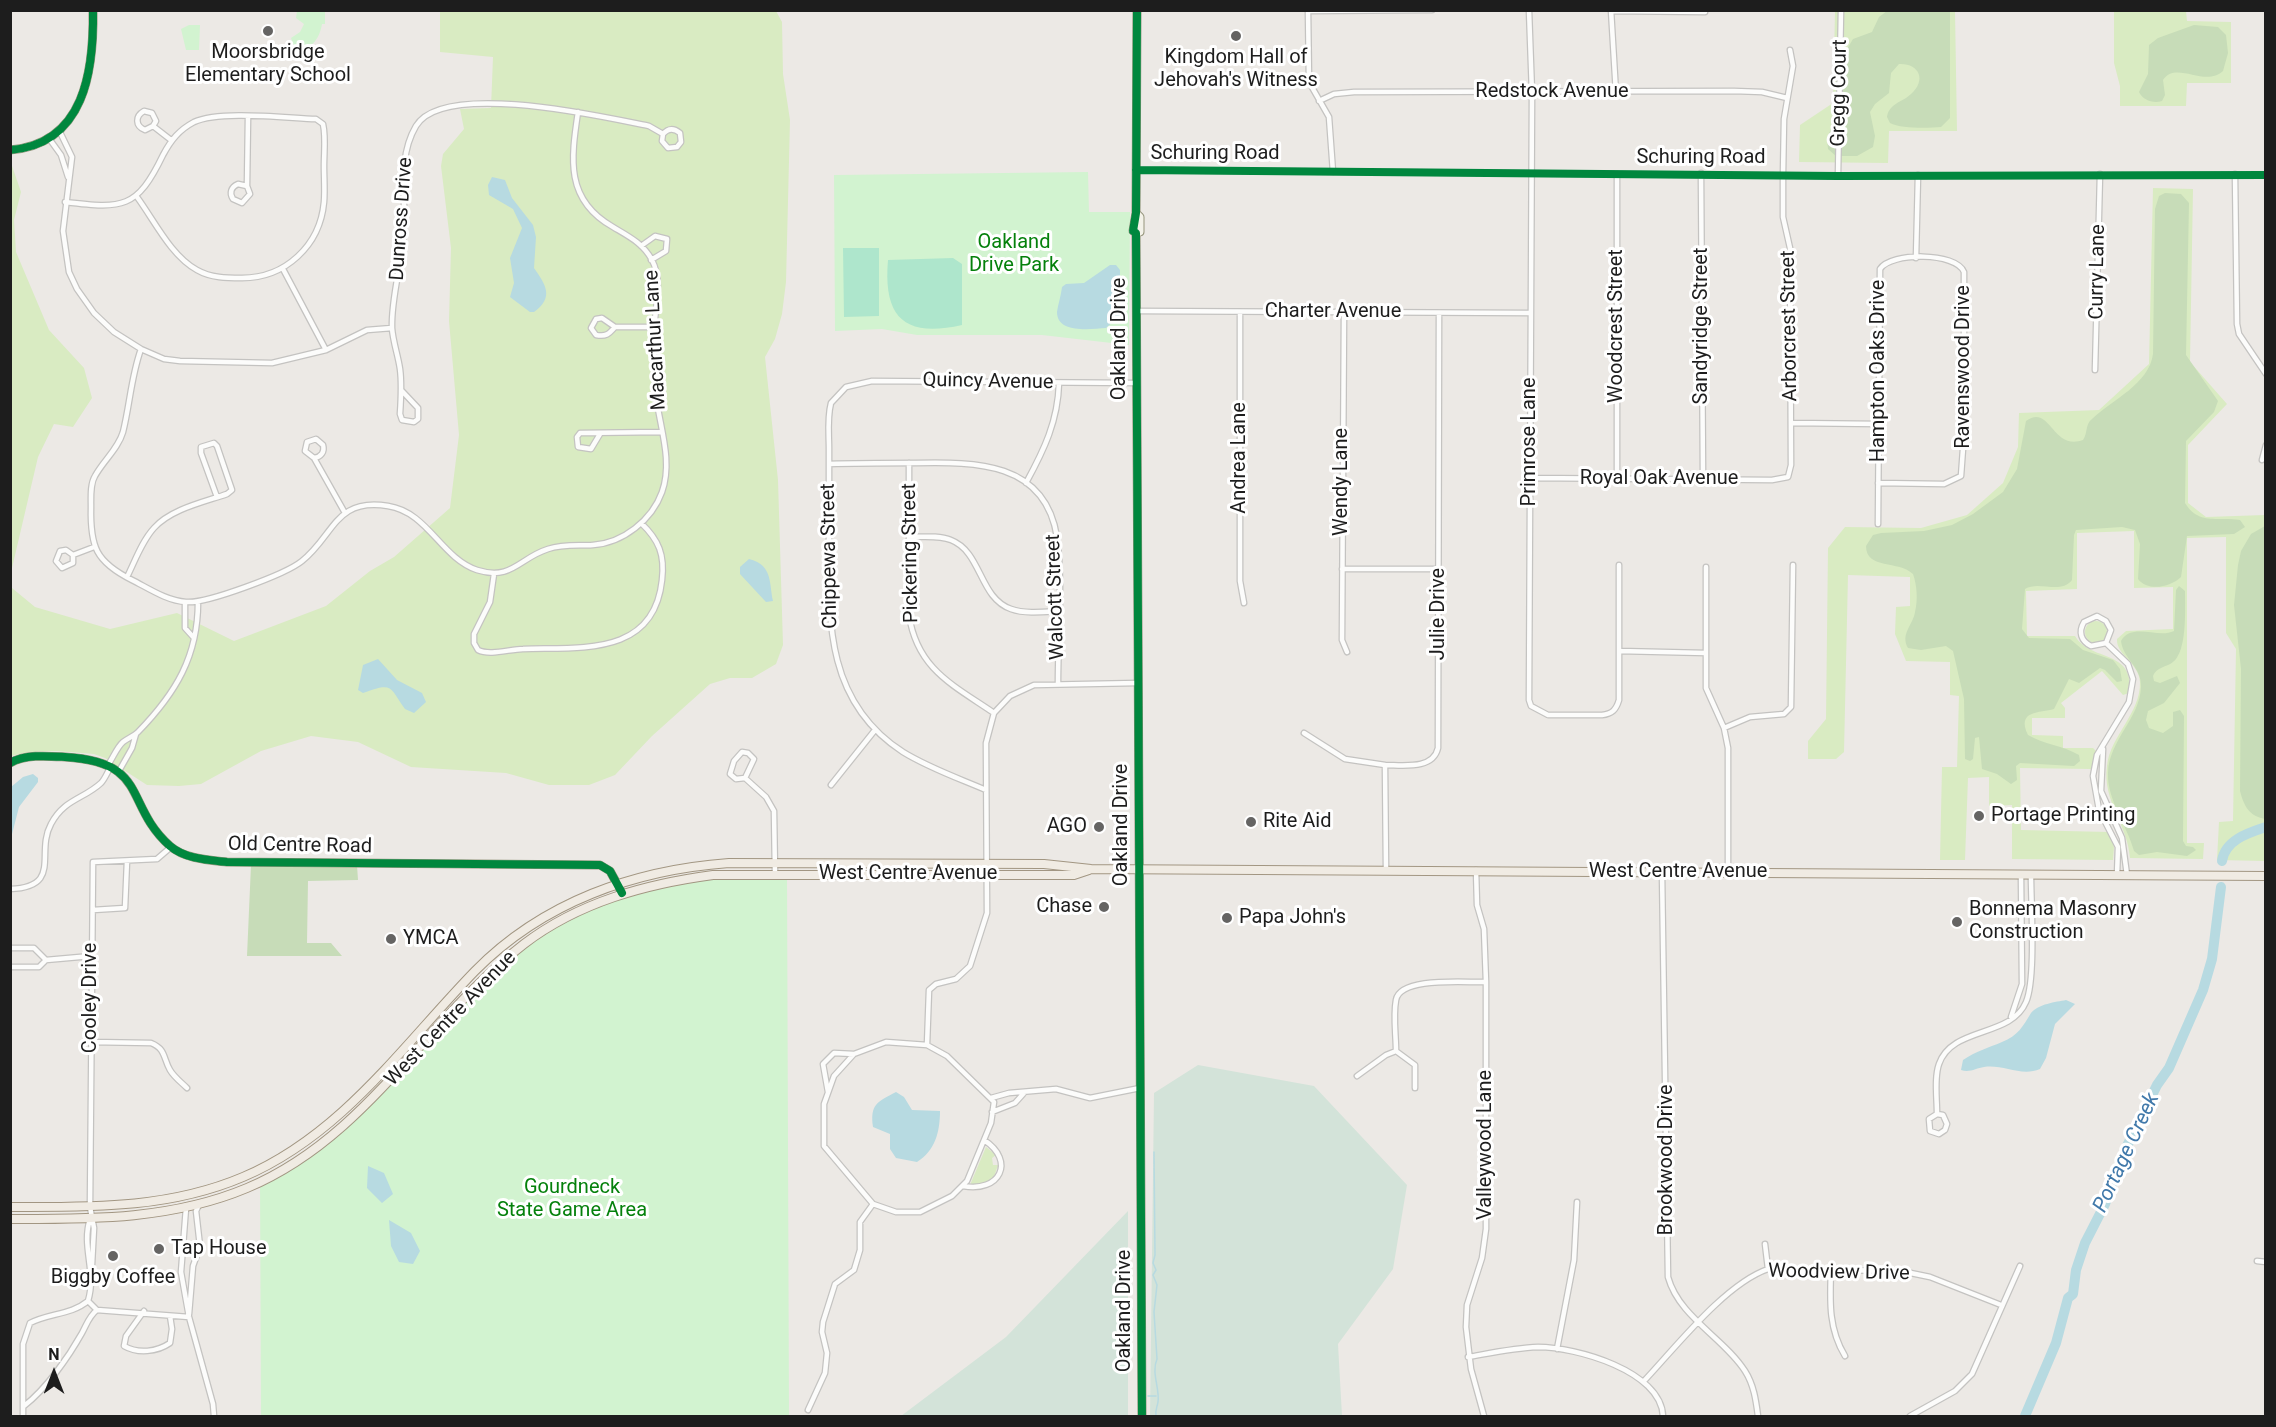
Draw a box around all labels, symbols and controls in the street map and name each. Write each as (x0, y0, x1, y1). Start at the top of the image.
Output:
marker: Moorsbridge Elementary School (261, 24, 275, 38)
marker: Kingdom Hall of Jehovah's Witness (1229, 29, 1243, 43)
street label: Gregg Court (1827, 39, 1853, 147)
place label: Moorsbridge Elementary School (185, 41, 351, 88)
place label: Kingdom Hall of Jehovah's Witness (1154, 46, 1318, 93)
street label: Redstock Avenue (1475, 80, 1629, 104)
street label: Schuring Road (1150, 142, 1280, 166)
street label: Schuring Road (1636, 146, 1766, 170)
street label: Dunross Drive (386, 156, 418, 282)
street label: Curry Lane (2085, 224, 2111, 320)
park label: Oakland Drive Park (969, 231, 1059, 278)
street label: Sandyridge Street (1690, 247, 1714, 405)
street label: Woodcrest Street (1605, 249, 1629, 403)
street label: Arborcrest Street (1777, 250, 1803, 402)
street label: Macarthur Lane (640, 269, 672, 411)
street label: Oakland Drive (1108, 278, 1132, 400)
street label: Hampton Oaks Drive (1867, 280, 1891, 462)
street label: Ravenswood Drive (1952, 285, 1976, 449)
street label: Charter Avenue (1265, 300, 1401, 324)
street label: Quincy Avenue (922, 369, 1054, 395)
street label: Primrose Lane (1518, 378, 1542, 506)
street label: Andrea Lane (1228, 402, 1252, 514)
street label: Wendy Lane (1330, 428, 1354, 536)
street label: Royal Oak Avenue (1580, 467, 1738, 491)
street label: Chippewa Street (817, 483, 843, 629)
street label: Pickering Street (898, 483, 924, 623)
street label: Walcott Street (1042, 534, 1070, 660)
street label: Julie Drive (1427, 568, 1451, 660)
street label: Oakland Drive (1110, 764, 1134, 886)
place label: Portage Printing (1991, 804, 2135, 828)
marker: Portage Printing (1972, 809, 1986, 823)
place label: Rite Aid (1263, 810, 1331, 834)
place label: AGO (1047, 815, 1087, 839)
marker: Rite Aid (1244, 815, 1258, 829)
marker: AGO (1092, 820, 1106, 834)
street label: Old Centre Road (228, 833, 372, 859)
street label: West Centre Avenue (1589, 860, 1767, 884)
street label: West Centre Avenue (819, 862, 997, 886)
place label: Chase (1036, 895, 1092, 919)
place label: Bonnema Masonry Construction (1969, 898, 2136, 945)
marker: Chase (1097, 900, 1111, 914)
place label: Papa John's (1239, 906, 1346, 930)
marker: Papa John's (1220, 911, 1234, 925)
marker: Bonnema Masonry Construction (1950, 915, 1964, 929)
place label: YMCA (403, 927, 459, 951)
marker: YMCA (384, 932, 398, 946)
street label: Cooley Drive (79, 943, 103, 1053)
street label: West Centre Avenue (380, 946, 522, 1092)
street label: Valleywood Lane (1474, 1070, 1498, 1220)
street label: Brookwood Drive (1655, 1084, 1679, 1236)
water label: Portage Creek (2088, 1089, 2166, 1217)
park label: Gourdneck State Game Area (497, 1176, 647, 1223)
place label: Tap House (171, 1237, 267, 1261)
marker: Tap House (152, 1242, 166, 1256)
marker: Biggby Coffee (106, 1249, 120, 1263)
street label: Oakland Drive (1113, 1250, 1137, 1372)
street label: Woodview Drive (1768, 1260, 1910, 1286)
place label: Biggby Coffee (51, 1266, 175, 1290)
north arrow (24, 1343, 84, 1403)
text: N (48, 1345, 60, 1364)

